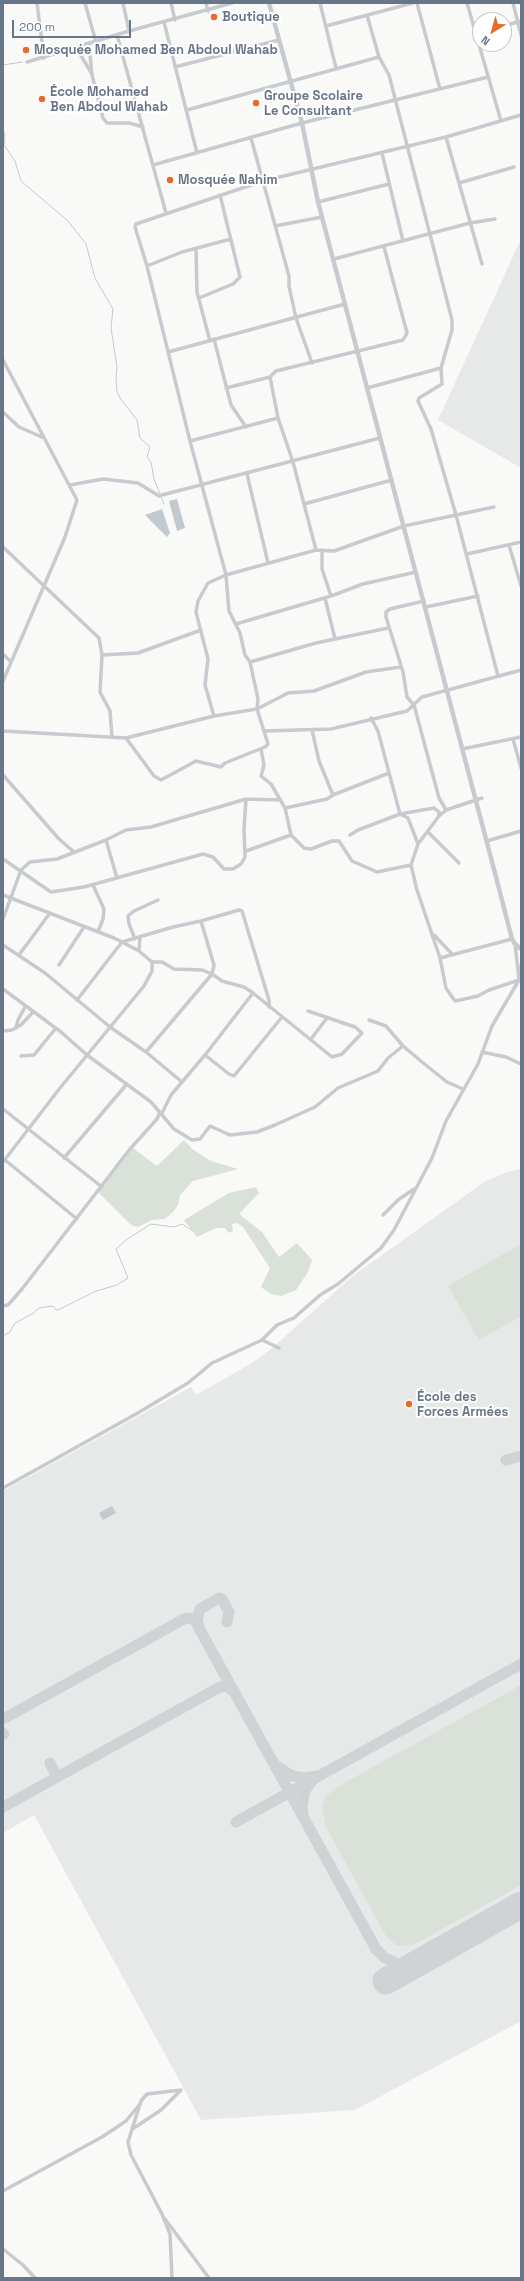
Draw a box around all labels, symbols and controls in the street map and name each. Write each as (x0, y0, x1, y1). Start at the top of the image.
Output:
place label: Boutique (222, 9, 280, 25)
scale bar (14, 12, 133, 38)
marker: Boutique (209, 12, 219, 22)
north arrow (472, 12, 512, 52)
text: 200 m (19, 19, 55, 35)
text: N (478, 33, 493, 49)
place label: Mosquée Mohamed Ben Abdoul Wahab (34, 42, 278, 58)
marker: Mosquée Mohamed Ben Abdoul Wahab (21, 45, 31, 55)
place label: École Mohamed Ben Abdoul Wahab (50, 84, 168, 115)
place label: Groupe Scolaire Le Consultant (264, 88, 363, 119)
marker: École Mohamed Ben Abdoul Wahab (37, 94, 47, 104)
marker: Groupe Scolaire Le Consultant (251, 98, 261, 108)
place label: Mosquée Nahim (178, 172, 278, 188)
marker: Mosquée Nahim (165, 175, 175, 185)
place label: École des Forces Armées (417, 1389, 508, 1420)
marker: École des Forces Armées (404, 1399, 414, 1409)

